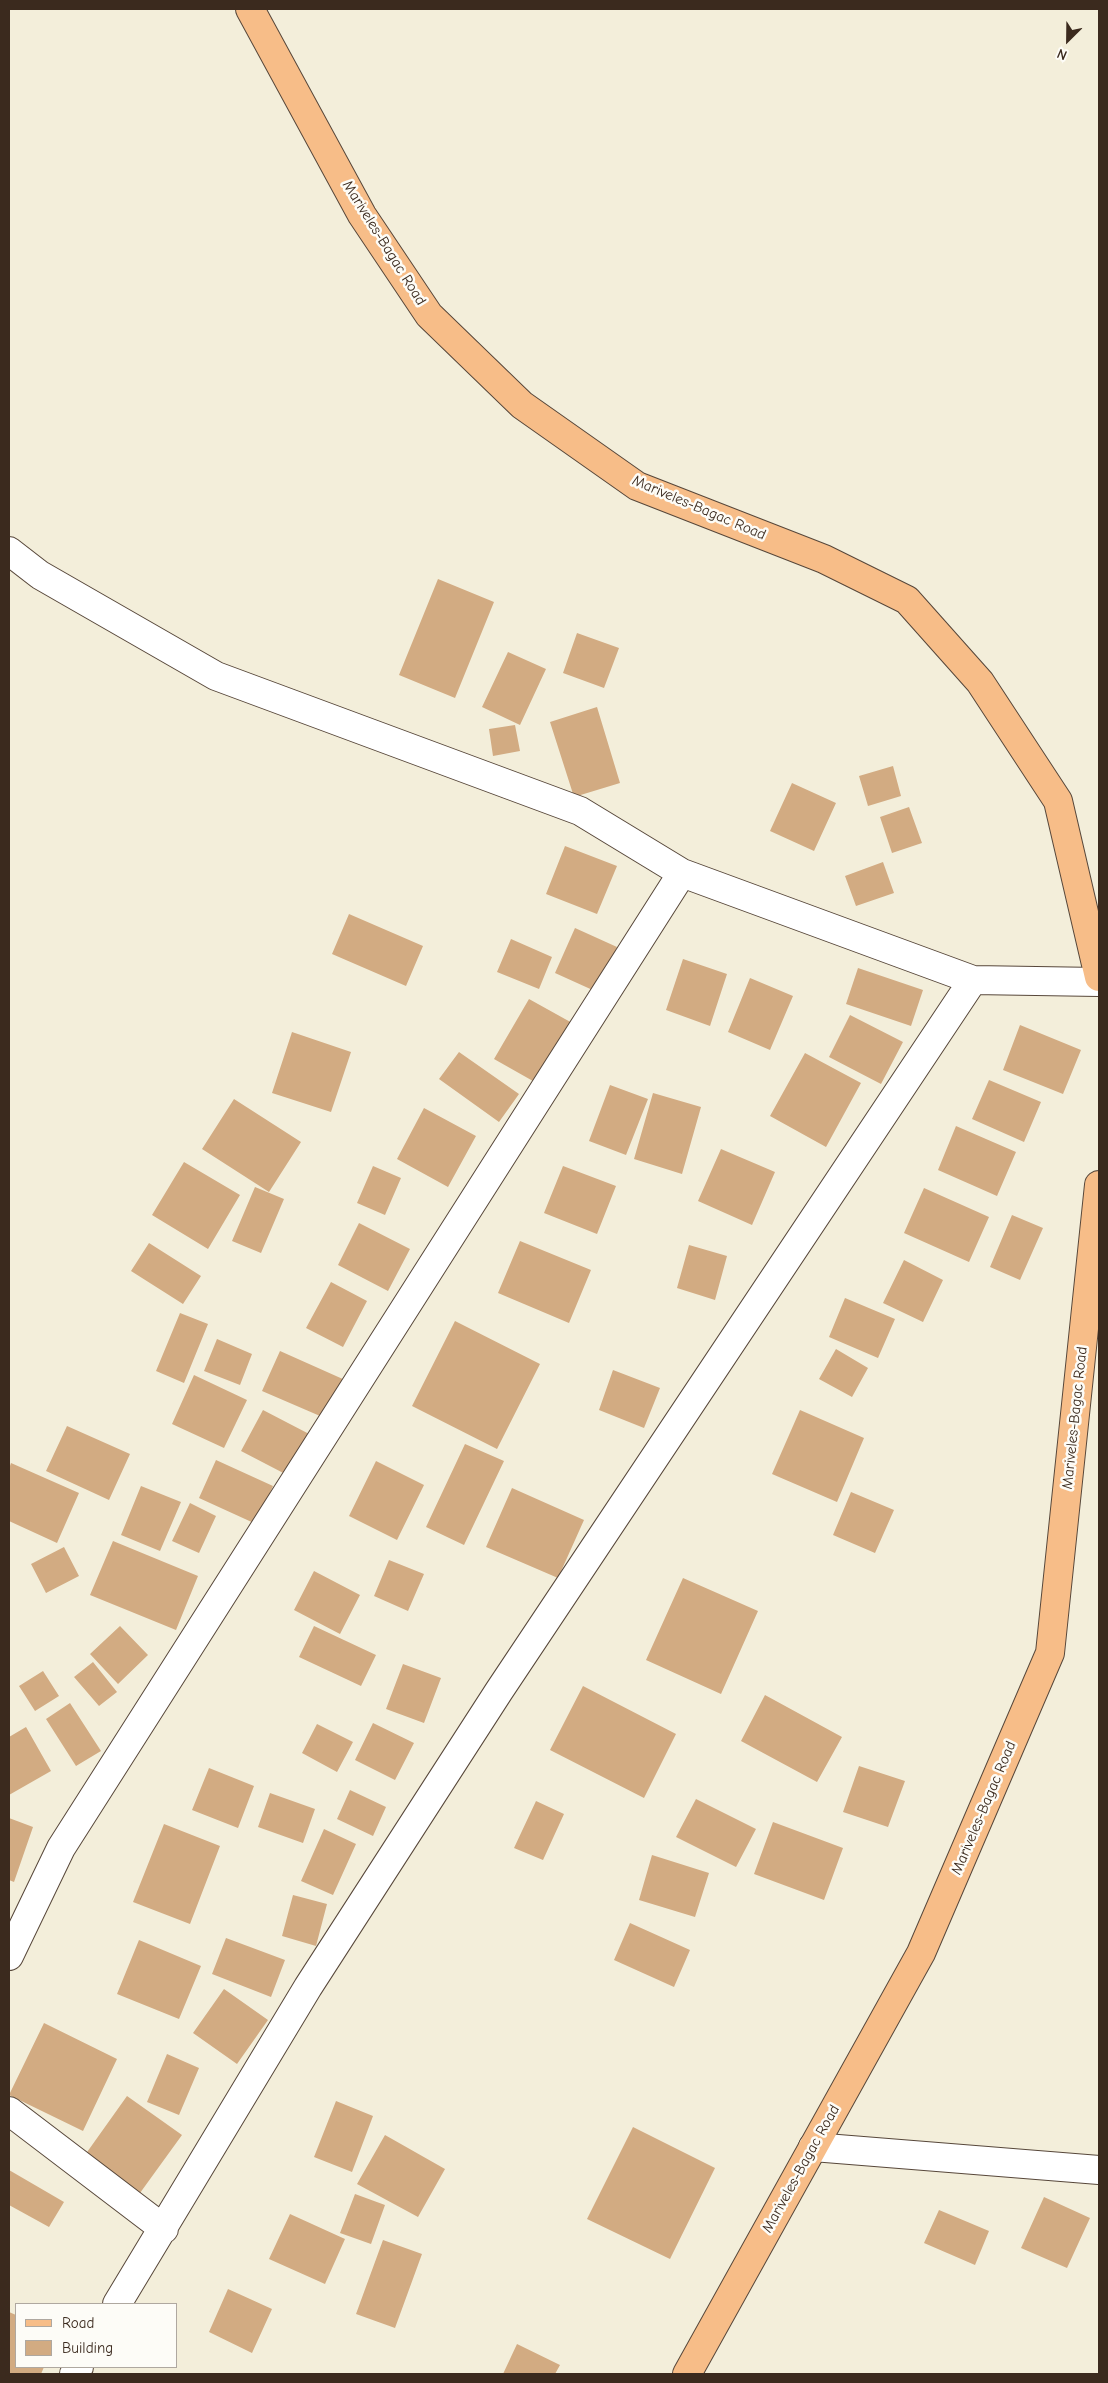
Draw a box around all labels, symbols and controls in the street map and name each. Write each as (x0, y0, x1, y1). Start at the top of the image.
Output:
north arrow (1043, 15, 1093, 65)
text: N (1054, 45, 1069, 64)
street label: Mariveles-Bagac Road (338, 177, 430, 309)
street label: Mariveles-Bagac Road (629, 472, 769, 544)
street label: Mariveles-Bagac Road (1059, 1346, 1091, 1490)
street label: Mariveles-Bagac Road (948, 1738, 1020, 1878)
street label: Mariveles-Bagac Road (758, 2102, 844, 2236)
legend (15, 2303, 178, 2368)
text: Road (62, 2314, 94, 2332)
text: Building (62, 2339, 113, 2357)

